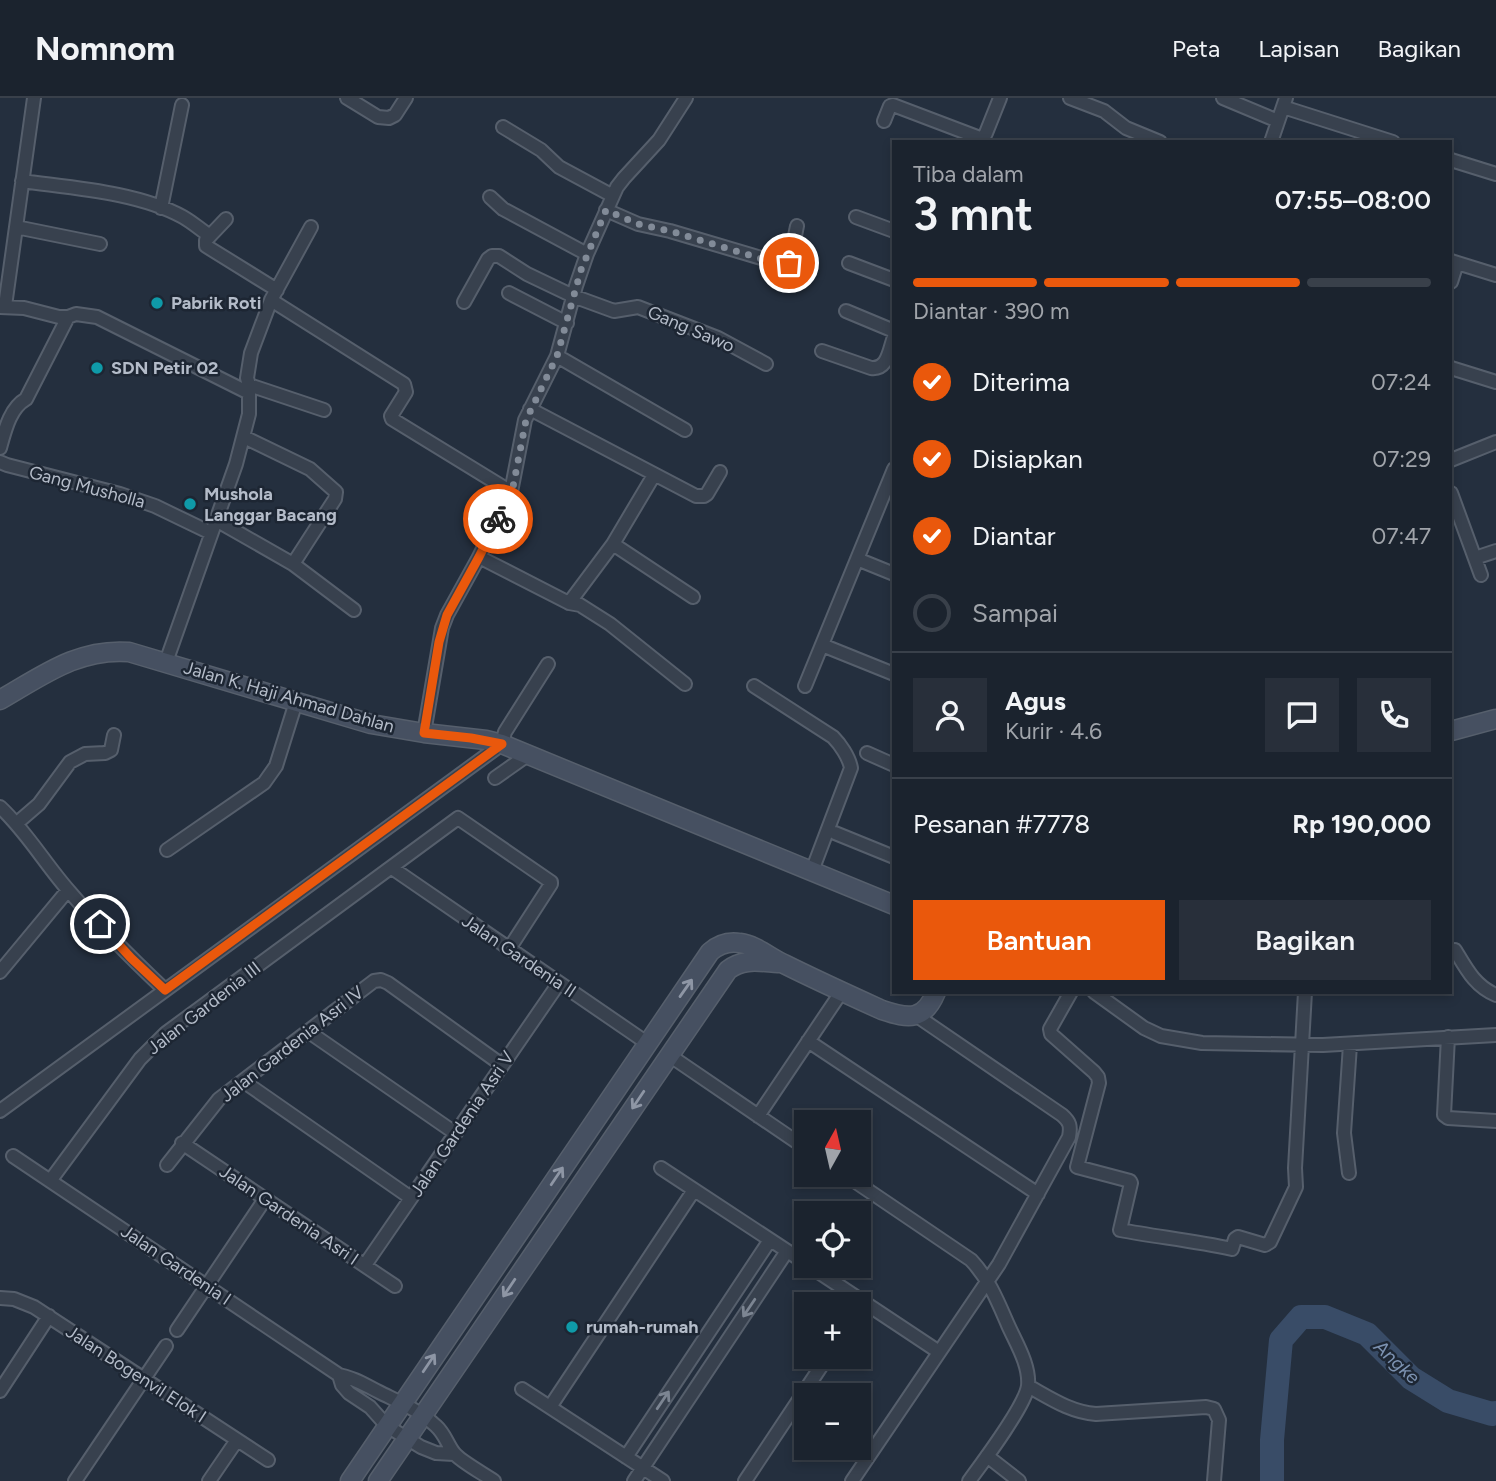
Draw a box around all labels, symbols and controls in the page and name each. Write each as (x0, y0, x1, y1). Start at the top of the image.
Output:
text: Nomnom (35, 29, 175, 68)
text: Peta (1172, 34, 1220, 63)
text: Lapisan (1258, 34, 1339, 63)
text: Bagikan (1377, 34, 1461, 63)
text: Tiba dalam (913, 160, 1024, 188)
text: 07:55–08:00 (1275, 184, 1431, 216)
text: 3 mnt (913, 186, 1033, 242)
pin (759, 233, 819, 293)
icon: bag (770, 244, 808, 282)
place label: Pabrik Roti (171, 292, 262, 314)
marker: Pabrik Roti (149, 295, 165, 311)
text: Diantar · 390 m (913, 297, 1070, 325)
street label: Gang Sawo (644, 301, 738, 357)
place label: SDN Petir 02 (111, 357, 219, 379)
marker: SDN Petir 02 (89, 360, 105, 376)
icon: check (913, 363, 951, 401)
text: Diterima (972, 366, 1070, 398)
text: 07:24 (1371, 368, 1431, 396)
icon: check (913, 440, 951, 478)
text: Disiapkan (972, 443, 1083, 475)
text: 07:29 (1372, 445, 1431, 473)
street label: Gang Musholla (27, 461, 147, 513)
place label: Mushola Langgar Bacang (204, 483, 337, 526)
courier (463, 484, 533, 554)
marker: Mushola Langgar Bacang (182, 496, 198, 512)
icon: bike (479, 500, 517, 538)
icon: check (913, 517, 951, 555)
text: Diantar (972, 520, 1056, 552)
text: 07:47 (1371, 522, 1431, 550)
text: Sampai (972, 597, 1058, 629)
street label: Jalan K. Haji Ahmad Dahlan (181, 656, 397, 738)
button: person (913, 678, 987, 752)
button: chat (1265, 678, 1339, 752)
button: phone (1357, 678, 1431, 752)
text: Agus (1005, 685, 1066, 717)
text: Kurir · 4.6 (1005, 717, 1102, 745)
text: Pesanan #7778 (913, 808, 1090, 840)
text: Rp 190,000 (1292, 808, 1431, 840)
pin (70, 894, 130, 954)
button: Bantuan (913, 900, 1165, 980)
button: Bagikan (1179, 900, 1431, 980)
icon: home (81, 905, 119, 943)
street label: Jalan Gardenia II (458, 910, 580, 1002)
street label: Jalan Gardenia III (143, 957, 265, 1059)
one-way arrow (679, 979, 693, 998)
street label: Jalan Gardenia Asri IV (216, 981, 368, 1107)
street label: Jalan Gardenia Asri V (405, 1047, 519, 1201)
one-way arrow (631, 1090, 645, 1110)
north arrow (794, 1110, 872, 1186)
map controls (794, 1110, 871, 1460)
street label: Jalan Gardenia Asri I (215, 1160, 363, 1270)
one-way arrow (550, 1167, 564, 1186)
button: locate (794, 1201, 871, 1278)
street label: Jalan Gardenia I (117, 1220, 235, 1310)
one-way arrow (502, 1278, 516, 1297)
button: + (794, 1292, 871, 1369)
one-way arrow (742, 1298, 756, 1317)
place label: rumah-rumah (586, 1316, 699, 1338)
marker: rumah-rumah (564, 1319, 580, 1335)
street label: Jalan Bogenvil Elok I (62, 1320, 210, 1428)
water label: Angke (1369, 1334, 1425, 1389)
one-way arrow (422, 1354, 436, 1374)
button: − (794, 1383, 871, 1460)
one-way arrow (656, 1391, 671, 1410)

